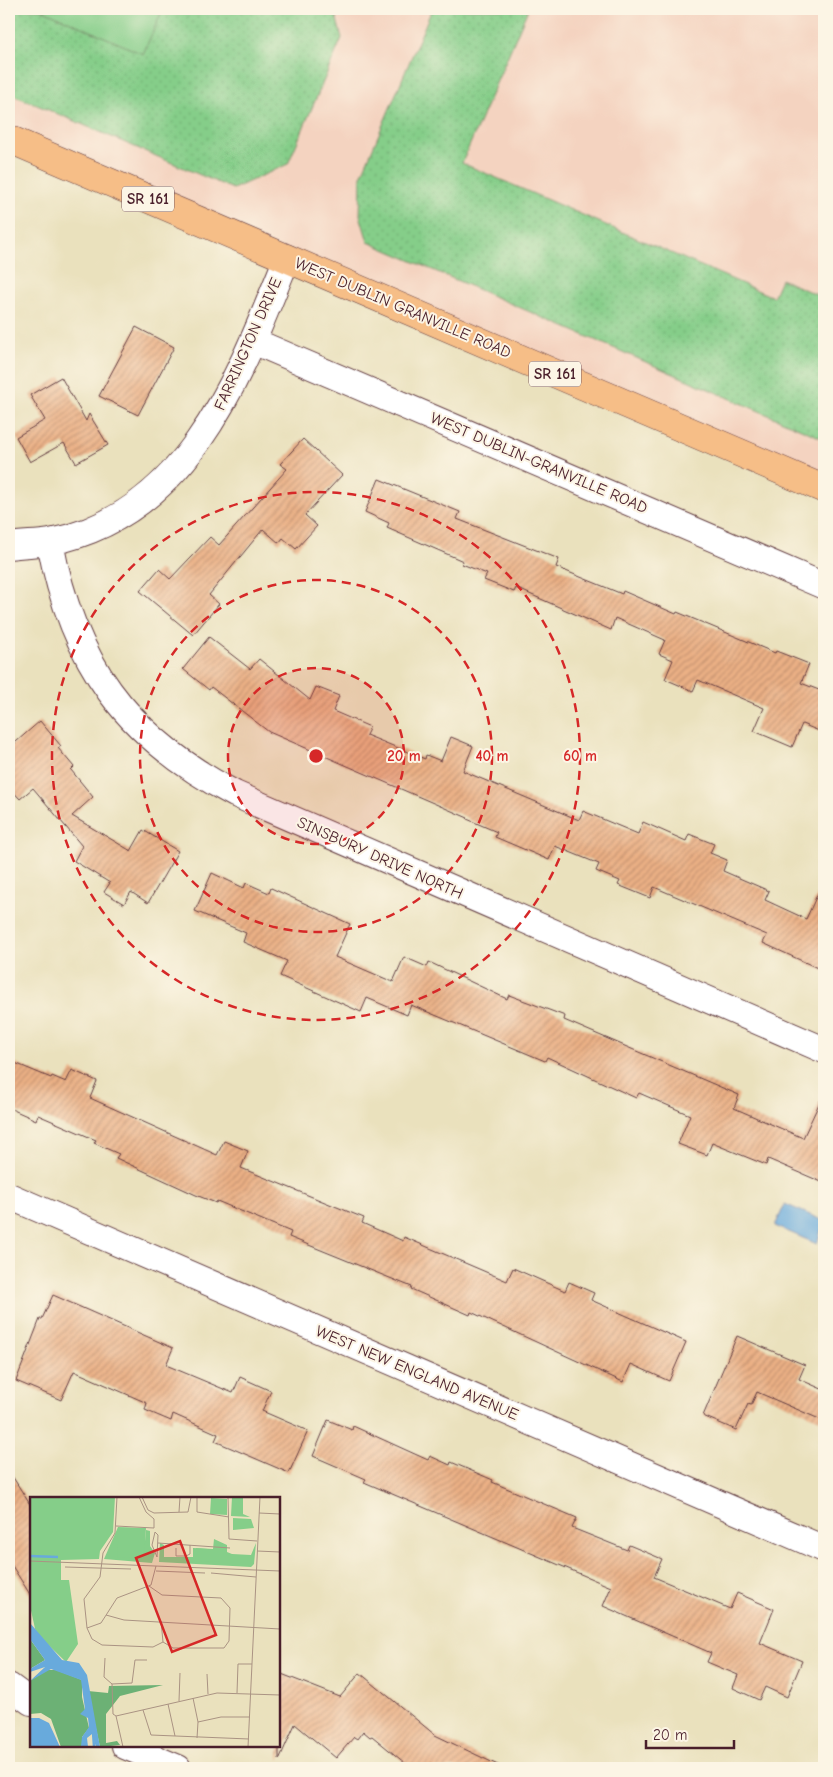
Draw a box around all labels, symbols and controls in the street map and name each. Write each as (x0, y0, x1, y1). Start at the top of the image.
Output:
road number: SR 161 (122, 186, 174, 212)
street label: WEST DUBLIN GRANVILLE ROAD (292, 254, 514, 362)
street label: FARRINGTON DRIVE (211, 275, 286, 413)
road number: SR 161 (529, 362, 581, 386)
street label: WEST DUBLIN-GRANVILLE ROAD (428, 409, 650, 517)
centre of rings (307, 747, 325, 765)
text: 20 m (387, 747, 421, 765)
text: 40 m (476, 747, 509, 765)
text: 60 m (563, 747, 597, 765)
street label: SINSBURY DRIVE NORTH (294, 813, 466, 903)
street label: WEST NEW ENGLAND AVENUE (313, 1322, 521, 1424)
inset map (30, 1497, 280, 1747)
scale bar (646, 1717, 733, 1749)
text: 20 m (653, 1726, 687, 1744)

